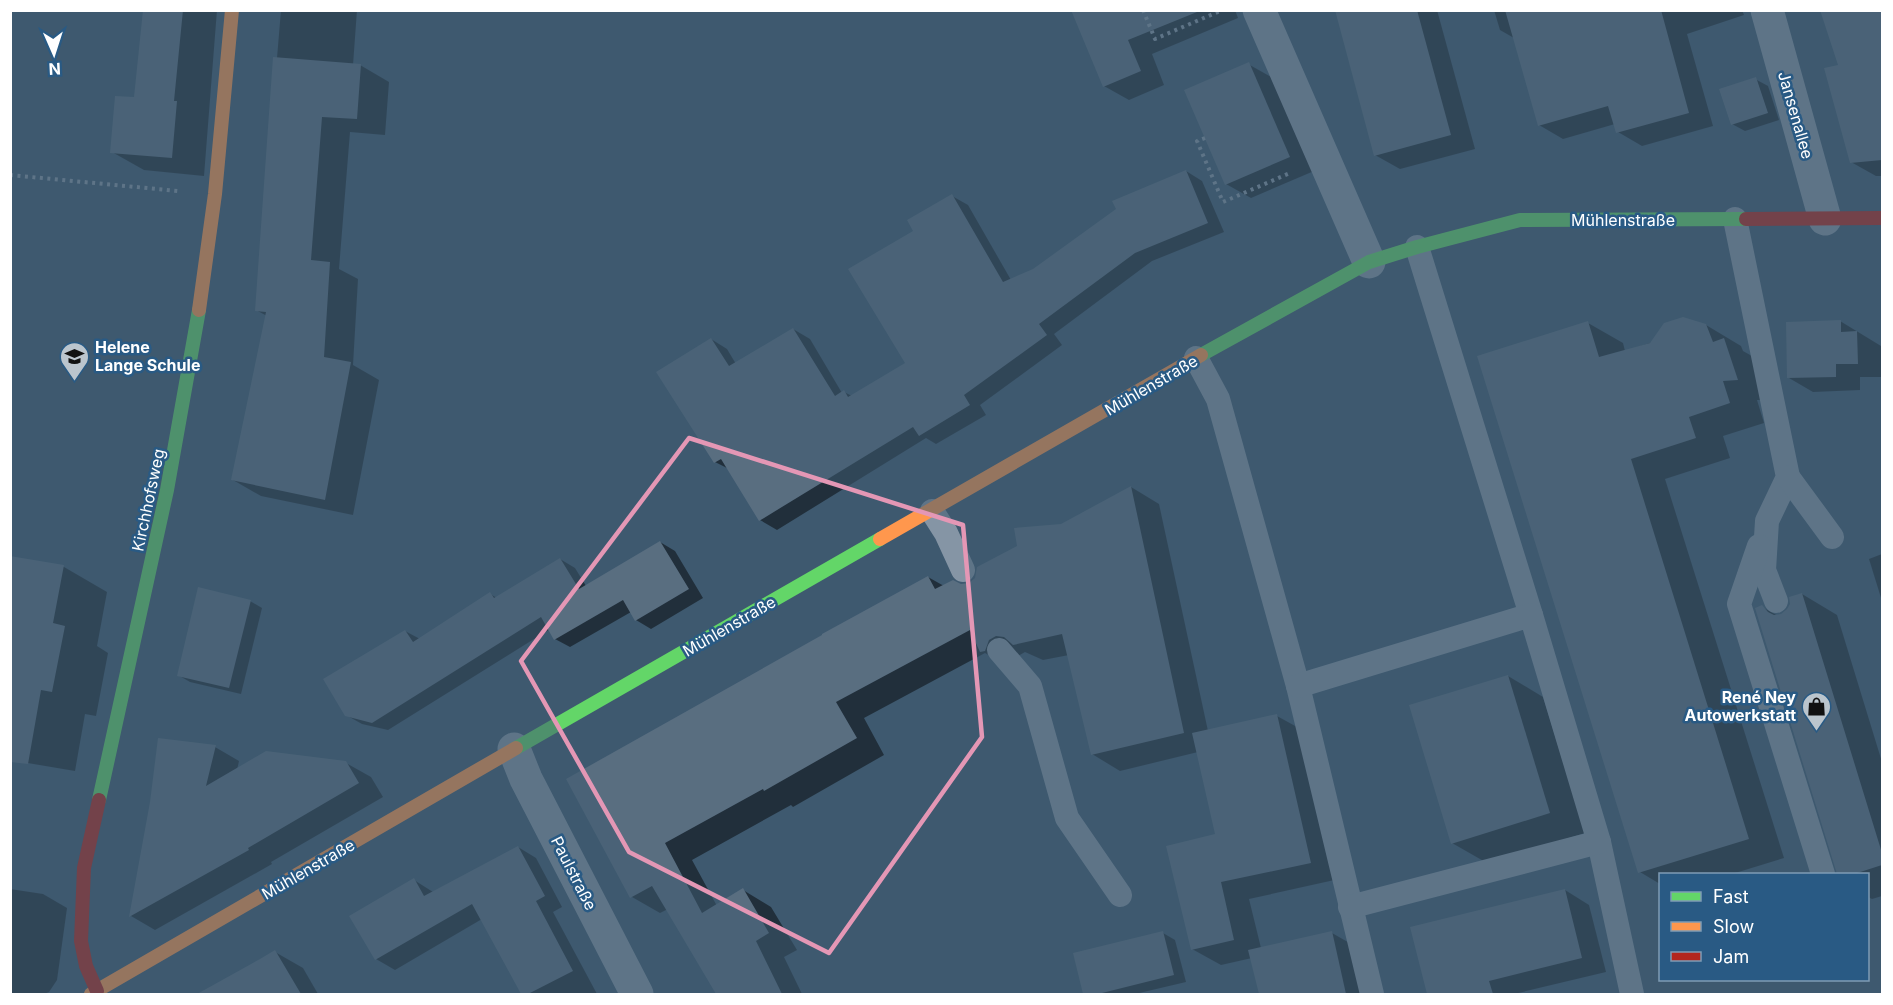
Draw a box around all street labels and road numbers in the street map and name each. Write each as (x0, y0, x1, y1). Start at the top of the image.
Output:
street label: Jansenallee (1774, 69, 1818, 161)
street label: Mühlenstraße (1571, 210, 1675, 230)
street label: Mühlenstraße (1101, 350, 1201, 420)
street label: Kirchhofsweg (127, 447, 169, 553)
street label: Mühlenstraße (679, 591, 779, 661)
street label: Paulstraße (547, 833, 601, 913)
street label: Mühlenstraße (258, 834, 358, 904)

